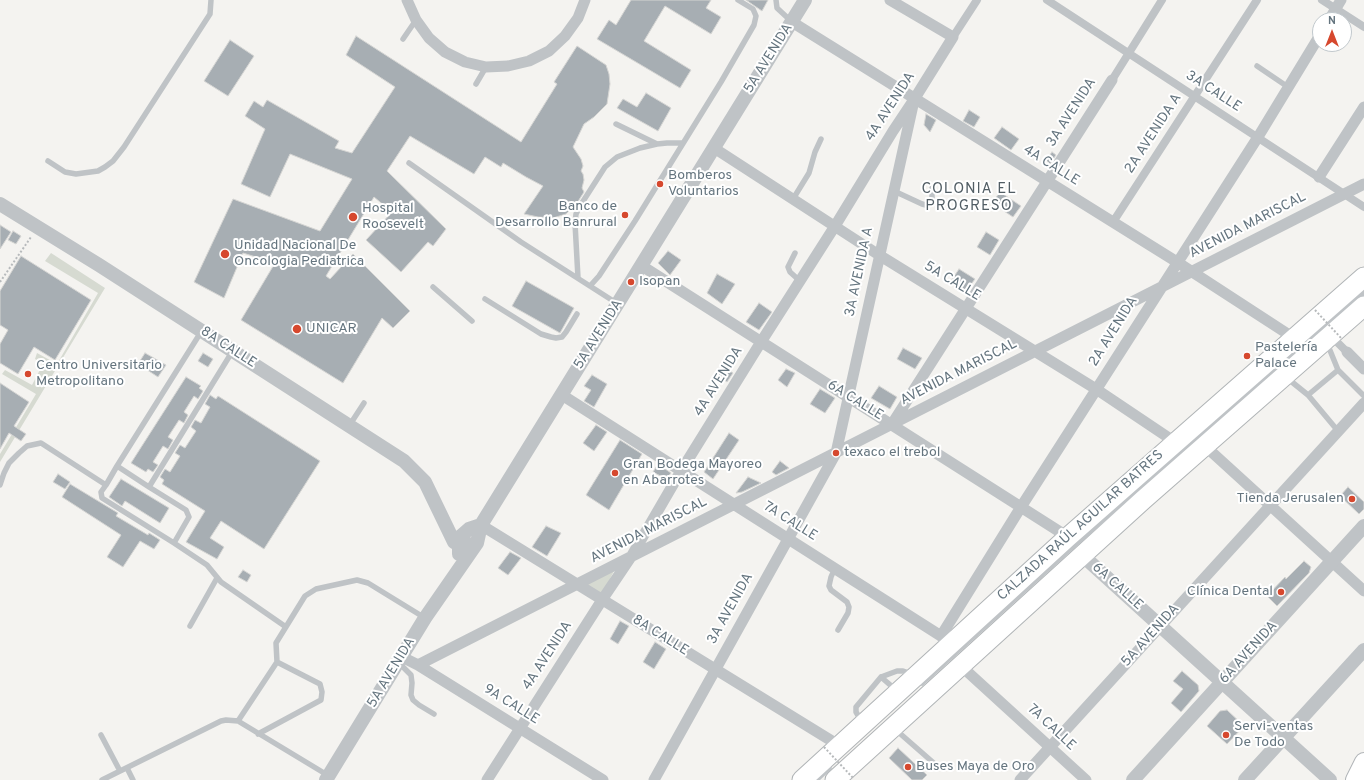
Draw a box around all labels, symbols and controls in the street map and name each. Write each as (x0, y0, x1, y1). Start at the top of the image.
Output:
north arrow (1312, 12, 1352, 52)
text: N (1328, 14, 1336, 28)
street label: 5A AVENIDA (741, 21, 797, 97)
street label: 3A CALLE (1182, 68, 1244, 116)
street label: 4A AVENIDA (862, 69, 920, 145)
street label: 3A AVENIDA (1044, 75, 1100, 151)
street label: 2A AVENIDA A (1122, 91, 1186, 177)
street label: 4A CALLE (1020, 142, 1082, 190)
place label: Bomberos Voluntarios (668, 168, 739, 200)
marker: Bomberos Voluntarios (655, 179, 665, 189)
district label: COLONIA EL PROGRESO (921, 181, 1017, 216)
street label: AVENIDA MARISCAL (1187, 189, 1309, 263)
place label: Banco de Desarrollo Banrural (495, 199, 617, 232)
place label: Hospital Roosevelt (362, 201, 424, 234)
marker: Banco de Desarrollo Banrural (620, 210, 630, 220)
marker: Hospital Roosevelt (347, 211, 359, 223)
street label: 3A AVENIDA A (842, 226, 878, 318)
place label: Unidad Nacional De Oncologia Pediatrica (234, 238, 364, 270)
marker: Unidad Nacional De Oncologia Pediatrica (219, 248, 231, 260)
street label: 5A CALLE (921, 259, 983, 305)
place label: Isopan (639, 274, 680, 290)
marker: Isopan (626, 277, 636, 287)
street label: 2A AVENIDA (1086, 294, 1142, 370)
street label: 5A AVENIDA (571, 297, 627, 373)
place label: UNICAR (306, 321, 357, 337)
marker: UNICAR (291, 323, 303, 335)
street label: 8A CALLE (197, 324, 259, 372)
street label: AVENIDA MARISCAL (898, 336, 1020, 410)
place label: Pastelería Palace (1255, 340, 1318, 372)
street label: 4A AVENIDA (691, 344, 747, 420)
marker: Pastelería Palace (1242, 351, 1252, 361)
place label: Centro Universitario Metropolitano (36, 358, 162, 390)
marker: Centro Universitario Metropolitano (23, 369, 33, 379)
street label: 6A CALLE (824, 377, 886, 425)
place label: texaco el trebol (844, 445, 940, 461)
street label: CALZADA RAÚL AGUILAR BATRES (995, 447, 1167, 605)
marker: texaco el trebol (831, 448, 841, 458)
place label: Gran Bodega Mayoreo en Abarrotes (623, 457, 762, 490)
marker: Gran Bodega Mayoreo en Abarrotes (610, 468, 620, 478)
place label: Tienda Jerusalen (1236, 491, 1344, 507)
street label: AVENIDA MARISCAL (588, 494, 710, 568)
marker: Tienda Jerusalen (1347, 494, 1357, 504)
street label: 7A CALLE (760, 499, 820, 545)
street label: 6A CALLE (1088, 560, 1146, 614)
street label: 3A AVENIDA (705, 571, 757, 647)
place label: Clínica Dental (1187, 584, 1273, 600)
marker: Clínica Dental (1276, 587, 1286, 597)
street label: 5A AVENIDA (1118, 601, 1184, 671)
street label: 8A CALLE (629, 612, 691, 660)
street label: 4A AVENIDA (519, 618, 577, 694)
street label: 6A AVENIDA (1217, 618, 1281, 688)
street label: 5A AVENIDA (365, 635, 419, 711)
street label: 9A CALLE (480, 681, 542, 729)
street label: 7A CALLE (1023, 701, 1079, 755)
place label: Servi-ventas De Todo (1234, 719, 1313, 752)
marker: Servi-ventas De Todo (1221, 730, 1231, 740)
place label: Buses Maya de Oro (916, 759, 1035, 775)
marker: Buses Maya de Oro (903, 762, 913, 772)

